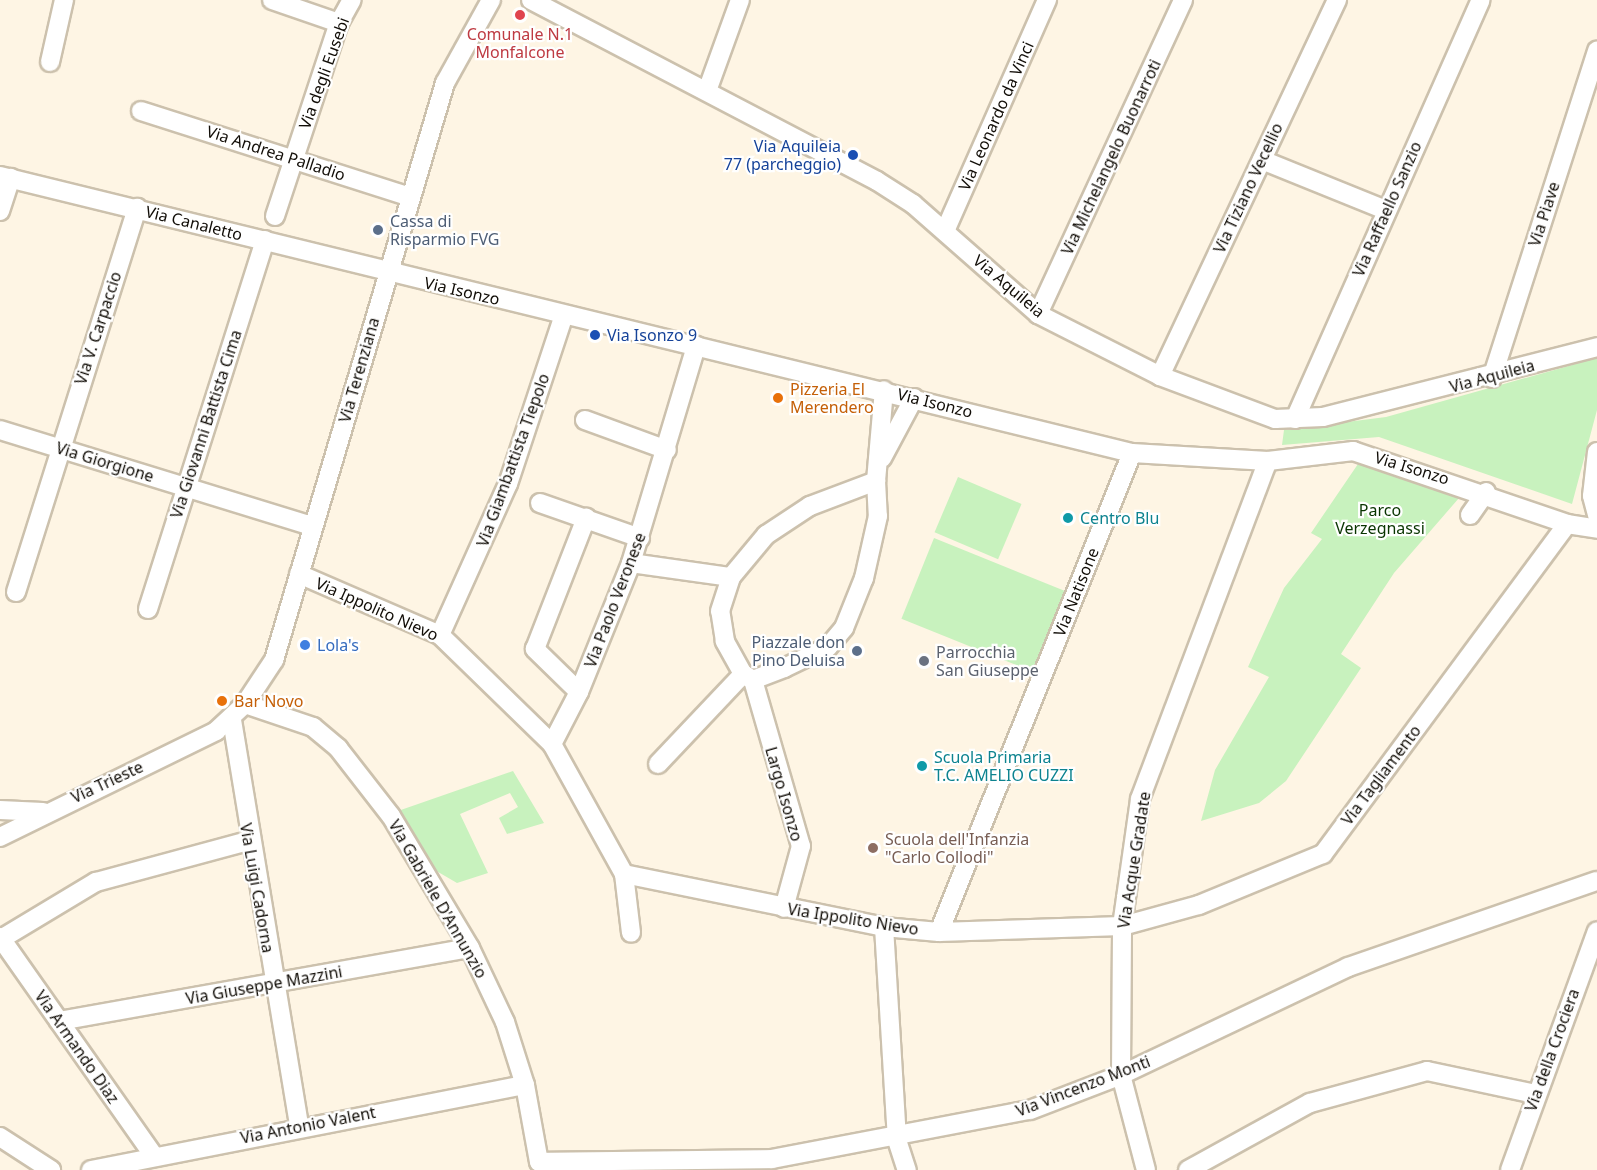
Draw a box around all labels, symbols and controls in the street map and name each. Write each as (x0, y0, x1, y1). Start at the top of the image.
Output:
marker: Comunale N.1 Monfalcone (513, 8, 527, 22)
street label: Via degli Eusebi (295, 15, 353, 131)
place label: Comunale N.1 Monfalcone (467, 24, 573, 62)
street label: Via Leonardo da Vinci (954, 38, 1038, 194)
street label: Via Michelangelo Buonarroti (1057, 56, 1165, 258)
street label: Via Tiziano Vecellio (1209, 120, 1287, 256)
street label: Via Andrea Palladio (204, 121, 348, 185)
place label: Via Aquileia 77 (parcheggio) (724, 136, 841, 174)
street label: Via Raffaello Sanzio (1349, 138, 1425, 280)
marker: Via Aquileia 77 (parcheggio) (846, 148, 860, 162)
street label: Via Piave (1525, 179, 1563, 249)
street label: Via Canaletto (144, 202, 244, 244)
place label: Cassa di Risparmio FVG (390, 211, 499, 249)
marker: Cassa di Risparmio FVG (371, 223, 385, 237)
street label: Via Aquileia (969, 251, 1049, 321)
street label: Via V. Carpaccio (71, 269, 125, 387)
street label: Via Isonzo (422, 273, 502, 309)
street label: Via Terenziana (335, 315, 383, 425)
place label: Via Isonzo 9 (607, 325, 697, 345)
street label: Via Giovanni Battista Cima (166, 327, 246, 521)
marker: Via Isonzo 9 (588, 328, 602, 342)
street label: Via Aquileia (1447, 355, 1537, 397)
street label: Via Giambattista Tiepolo (473, 371, 553, 549)
place label: Pizzeria El Merendero (790, 379, 874, 417)
street label: Via Isonzo (895, 384, 975, 422)
marker: Pizzeria El Merendero (771, 391, 785, 405)
street label: Via Giorgione (54, 438, 156, 486)
street label: Via Isonzo (1373, 448, 1451, 488)
park label: Parco Verzegnassi (1335, 500, 1425, 538)
place label: Centro Blu (1080, 508, 1159, 528)
marker: Centro Blu (1061, 511, 1075, 525)
street label: Via Paolo Veronese (580, 530, 650, 670)
street label: Via Natisone (1049, 545, 1103, 639)
street label: Via Ippolito Nievo (313, 573, 441, 645)
place label: Piazzale don Pino Deluisa (751, 632, 845, 670)
place label: Lola's (317, 635, 359, 655)
marker: Lola's (298, 638, 312, 652)
place label: Parrocchia San Giuseppe (936, 642, 1039, 680)
marker: Piazzale don Pino Deluisa (850, 644, 864, 658)
marker: Parrocchia San Giuseppe (917, 654, 931, 668)
place label: Bar Novo (234, 691, 303, 711)
marker: Bar Novo (215, 694, 229, 708)
street label: Via Tagliamento (1337, 721, 1425, 829)
street label: Largo Isonzo (761, 745, 807, 843)
place label: Scuola Primaria T.C. AMELIO CUZZI (934, 747, 1074, 785)
street label: Via Trieste (68, 757, 146, 807)
marker: Scuola Primaria T.C. AMELIO CUZZI (915, 759, 929, 773)
street label: Via Acque Gradate (1114, 790, 1154, 930)
street label: Via Gabriele D'Annunzio (385, 816, 491, 982)
street label: Via Luigi Cadorna (236, 822, 278, 954)
place label: Scuola dell'Infanzia "Carlo Collodi" (885, 829, 1029, 867)
marker: Scuola dell'Infanzia "Carlo Collodi" (866, 841, 880, 855)
street label: Via Ippolito Nievo (786, 899, 920, 939)
street label: Via Giuseppe Mazzini (184, 962, 344, 1008)
street label: Via della Crociera (1521, 986, 1583, 1114)
street label: Via Armando Diaz (31, 987, 123, 1107)
street label: Via Vincenzo Monti (1013, 1052, 1153, 1120)
street label: Via Antonio Valent (239, 1102, 377, 1148)

